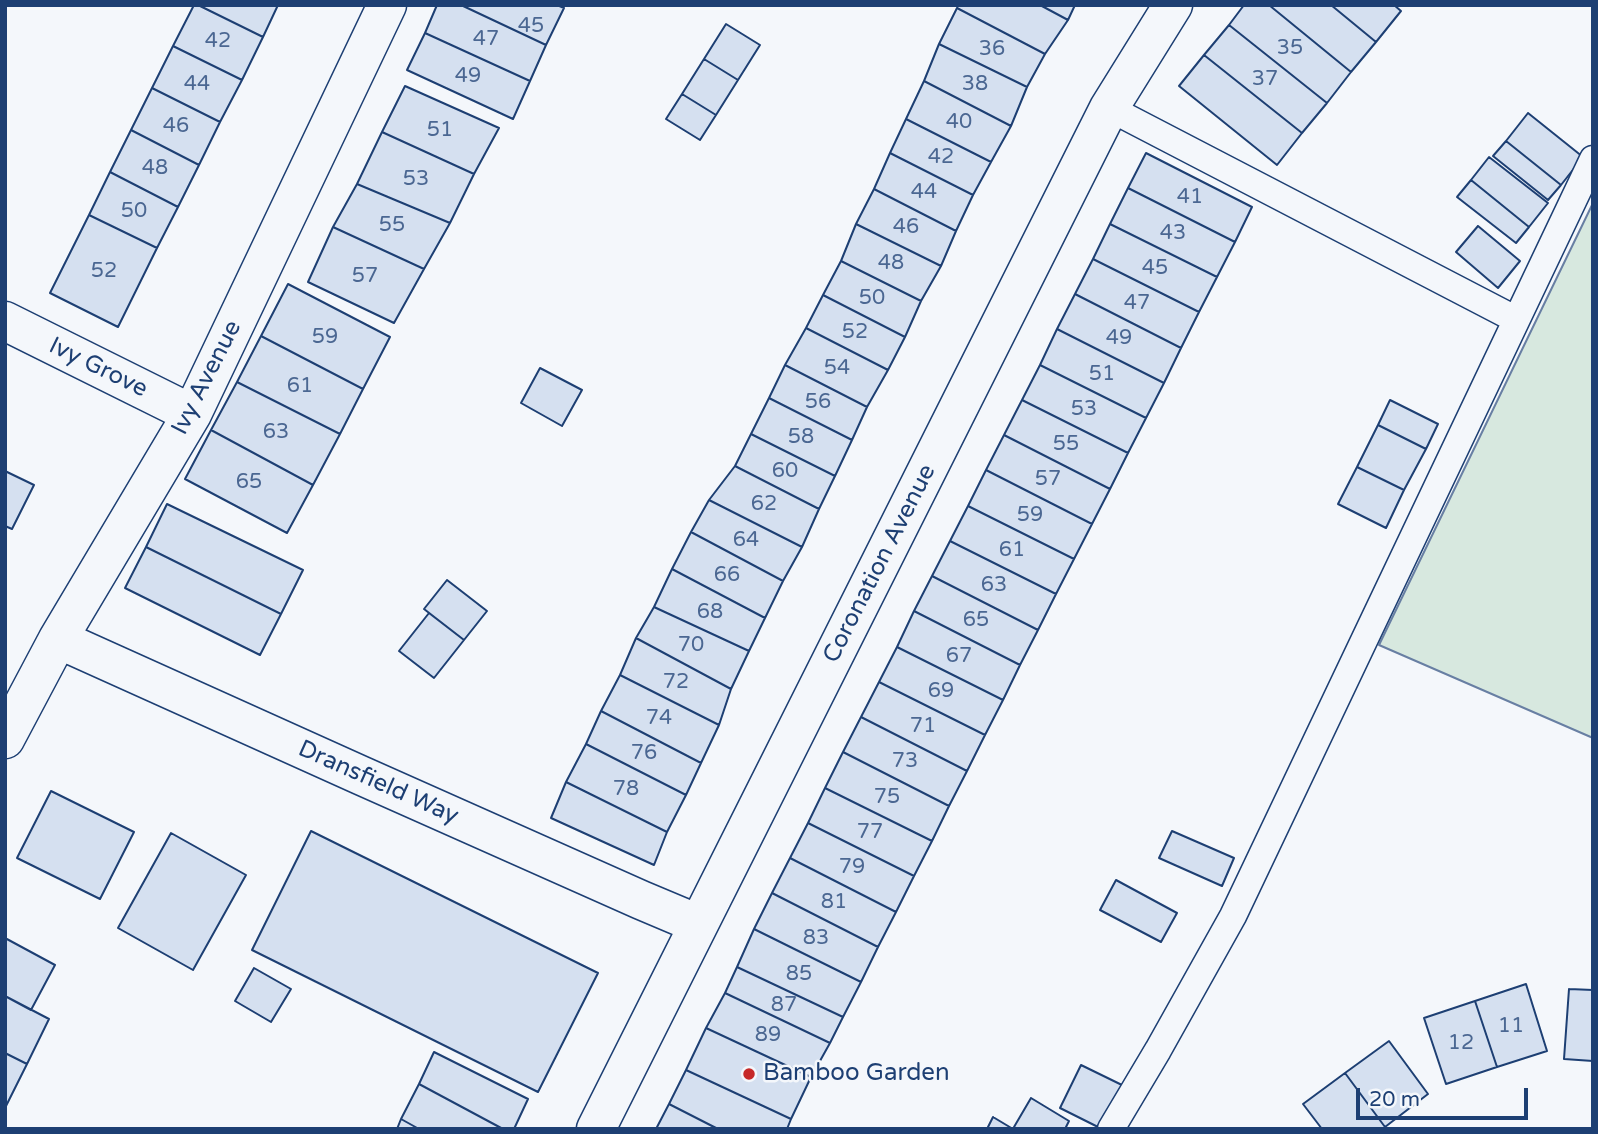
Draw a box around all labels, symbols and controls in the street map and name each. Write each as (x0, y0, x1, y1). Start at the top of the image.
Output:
house number: 45 (518, 13, 544, 39)
house number: 47 (473, 26, 499, 52)
house number: 42 (205, 28, 231, 54)
house number: 35 (1277, 35, 1303, 61)
house number: 36 (979, 36, 1005, 62)
house number: 49 (455, 63, 481, 89)
house number: 37 (1252, 66, 1278, 92)
house number: 44 (184, 71, 210, 97)
house number: 38 (962, 71, 988, 97)
house number: 40 (946, 109, 972, 135)
house number: 46 (163, 113, 189, 139)
house number: 51 (427, 117, 453, 143)
house number: 42 (928, 144, 954, 170)
house number: 48 (142, 155, 168, 181)
house number: 53 (403, 166, 429, 192)
house number: 44 (911, 179, 937, 205)
house number: 41 (1177, 184, 1203, 210)
house number: 50 (121, 198, 147, 224)
house number: 55 (379, 212, 405, 238)
house number: 46 (893, 214, 919, 240)
house number: 43 (1160, 220, 1186, 246)
house number: 48 (878, 250, 904, 276)
house number: 45 (1142, 255, 1168, 281)
house number: 52 (91, 258, 117, 284)
house number: 57 (352, 263, 378, 289)
house number: 50 (859, 285, 885, 311)
house number: 47 (1124, 290, 1150, 316)
street label: Ivy Avenue (166, 316, 248, 440)
house number: 52 (842, 319, 868, 345)
house number: 59 (312, 324, 338, 350)
house number: 49 (1106, 325, 1132, 351)
street label: Ivy Grove (44, 332, 152, 404)
house number: 54 (824, 355, 850, 381)
house number: 51 (1089, 361, 1115, 387)
house number: 61 (287, 373, 313, 399)
house number: 56 (805, 389, 831, 415)
house number: 53 (1071, 396, 1097, 422)
house number: 63 (263, 419, 289, 445)
house number: 58 (788, 424, 814, 450)
house number: 55 (1053, 431, 1079, 457)
house number: 60 (772, 458, 798, 484)
street label: Coronation Avenue (818, 460, 942, 668)
house number: 57 (1035, 466, 1061, 492)
house number: 65 (236, 469, 262, 495)
house number: 62 (751, 491, 777, 517)
house number: 59 (1017, 502, 1043, 528)
house number: 64 (733, 527, 759, 553)
house number: 61 (999, 537, 1025, 563)
house number: 66 (714, 562, 740, 588)
house number: 63 (981, 572, 1007, 598)
house number: 68 (697, 599, 723, 625)
house number: 65 (963, 607, 989, 633)
house number: 70 (678, 632, 704, 658)
house number: 67 (946, 643, 972, 669)
house number: 72 (663, 669, 689, 695)
house number: 69 (928, 678, 954, 704)
house number: 74 (646, 705, 672, 731)
house number: 71 (910, 713, 936, 739)
street label: Dransfield Way (293, 735, 463, 831)
house number: 76 (631, 740, 657, 766)
house number: 73 (892, 748, 918, 774)
house number: 78 (613, 776, 639, 802)
house number: 75 (874, 784, 900, 810)
house number: 77 (857, 819, 883, 845)
house number: 79 (839, 854, 865, 880)
house number: 81 (821, 889, 847, 915)
house number: 83 (803, 925, 829, 951)
house number: 85 (786, 961, 812, 987)
house number: 87 (771, 992, 797, 1018)
house number: 11 (1498, 1013, 1524, 1039)
house number: 89 (755, 1022, 781, 1048)
house number: 12 (1448, 1030, 1474, 1056)
place label: Bamboo Garden (763, 1060, 950, 1088)
marker: Bamboo Garden (741, 1066, 757, 1082)
scale bar (1360, 1074, 1532, 1118)
text: 20 m (1369, 1087, 1420, 1112)

